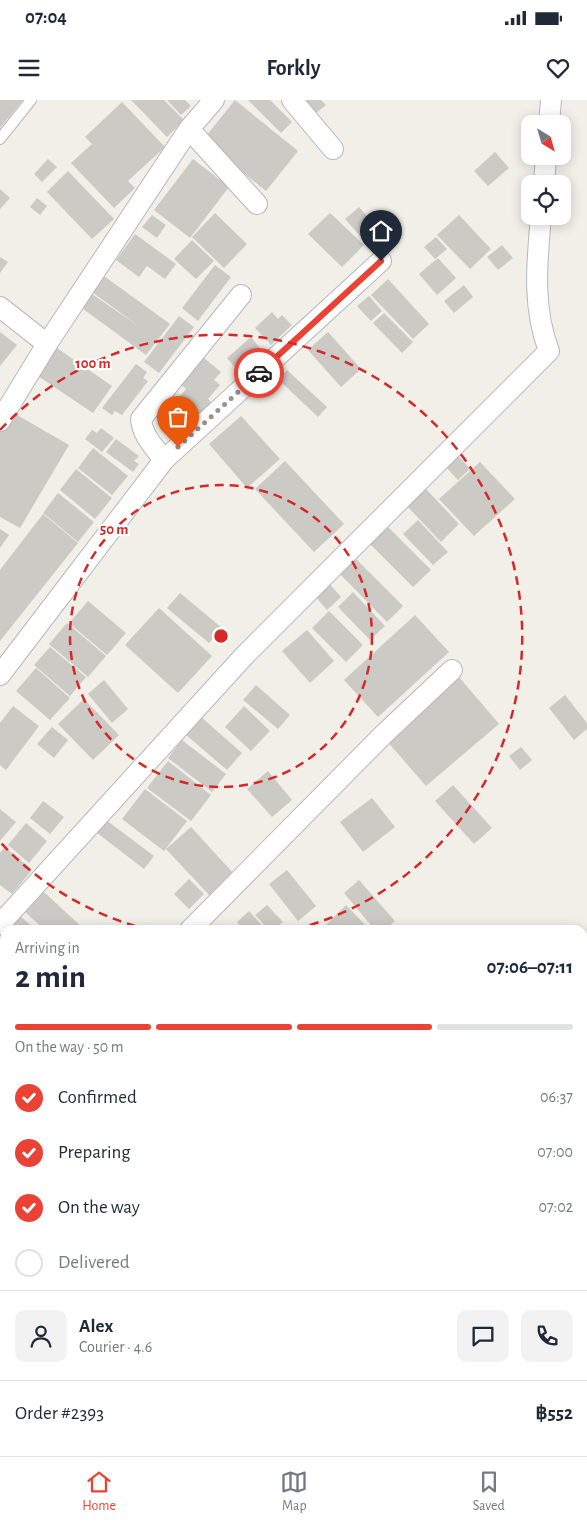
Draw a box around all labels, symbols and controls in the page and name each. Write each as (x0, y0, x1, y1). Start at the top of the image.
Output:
text: 07:04 (25, 8, 67, 27)
icon: menu (15, 54, 43, 82)
icon: heart (544, 54, 572, 82)
text: Forkly (266, 57, 321, 79)
north arrow (521, 115, 571, 165)
map controls (521, 115, 571, 225)
button: locate (521, 175, 571, 225)
pin (360, 210, 402, 261)
icon: home (367, 217, 395, 245)
courier (234, 348, 284, 398)
text: 100 m (75, 356, 111, 371)
icon: car (245, 359, 273, 387)
pin (157, 396, 199, 447)
icon: bag (164, 403, 192, 431)
text: 50 m (100, 522, 128, 537)
centre of rings (212, 627, 230, 645)
text: Arriving in (15, 940, 80, 956)
text: 07:06–07:11 (487, 958, 573, 977)
text: 2 min (15, 961, 86, 993)
text: On the way · 50 m (15, 1039, 124, 1055)
icon: check (15, 1084, 43, 1112)
text: Confirmed (58, 1088, 137, 1107)
text: 06:37 (540, 1089, 573, 1105)
icon: check (15, 1139, 43, 1167)
text: Preparing (58, 1143, 131, 1162)
text: 07:00 (537, 1144, 573, 1160)
icon: check (15, 1194, 43, 1222)
text: On the way (58, 1198, 140, 1217)
text: 07:02 (538, 1199, 573, 1215)
text: Delivered (58, 1253, 130, 1272)
button: person (15, 1310, 67, 1362)
button: chat (457, 1310, 509, 1362)
button: phone (521, 1310, 573, 1362)
text: Alex (79, 1317, 113, 1336)
text: Courier · 4.6 (79, 1339, 152, 1355)
text: Order #2393 (15, 1404, 104, 1423)
text: ฿552 (536, 1404, 573, 1423)
tab: Home (82, 1468, 116, 1515)
tab: Map (280, 1468, 308, 1515)
tab: Saved (473, 1468, 505, 1515)

